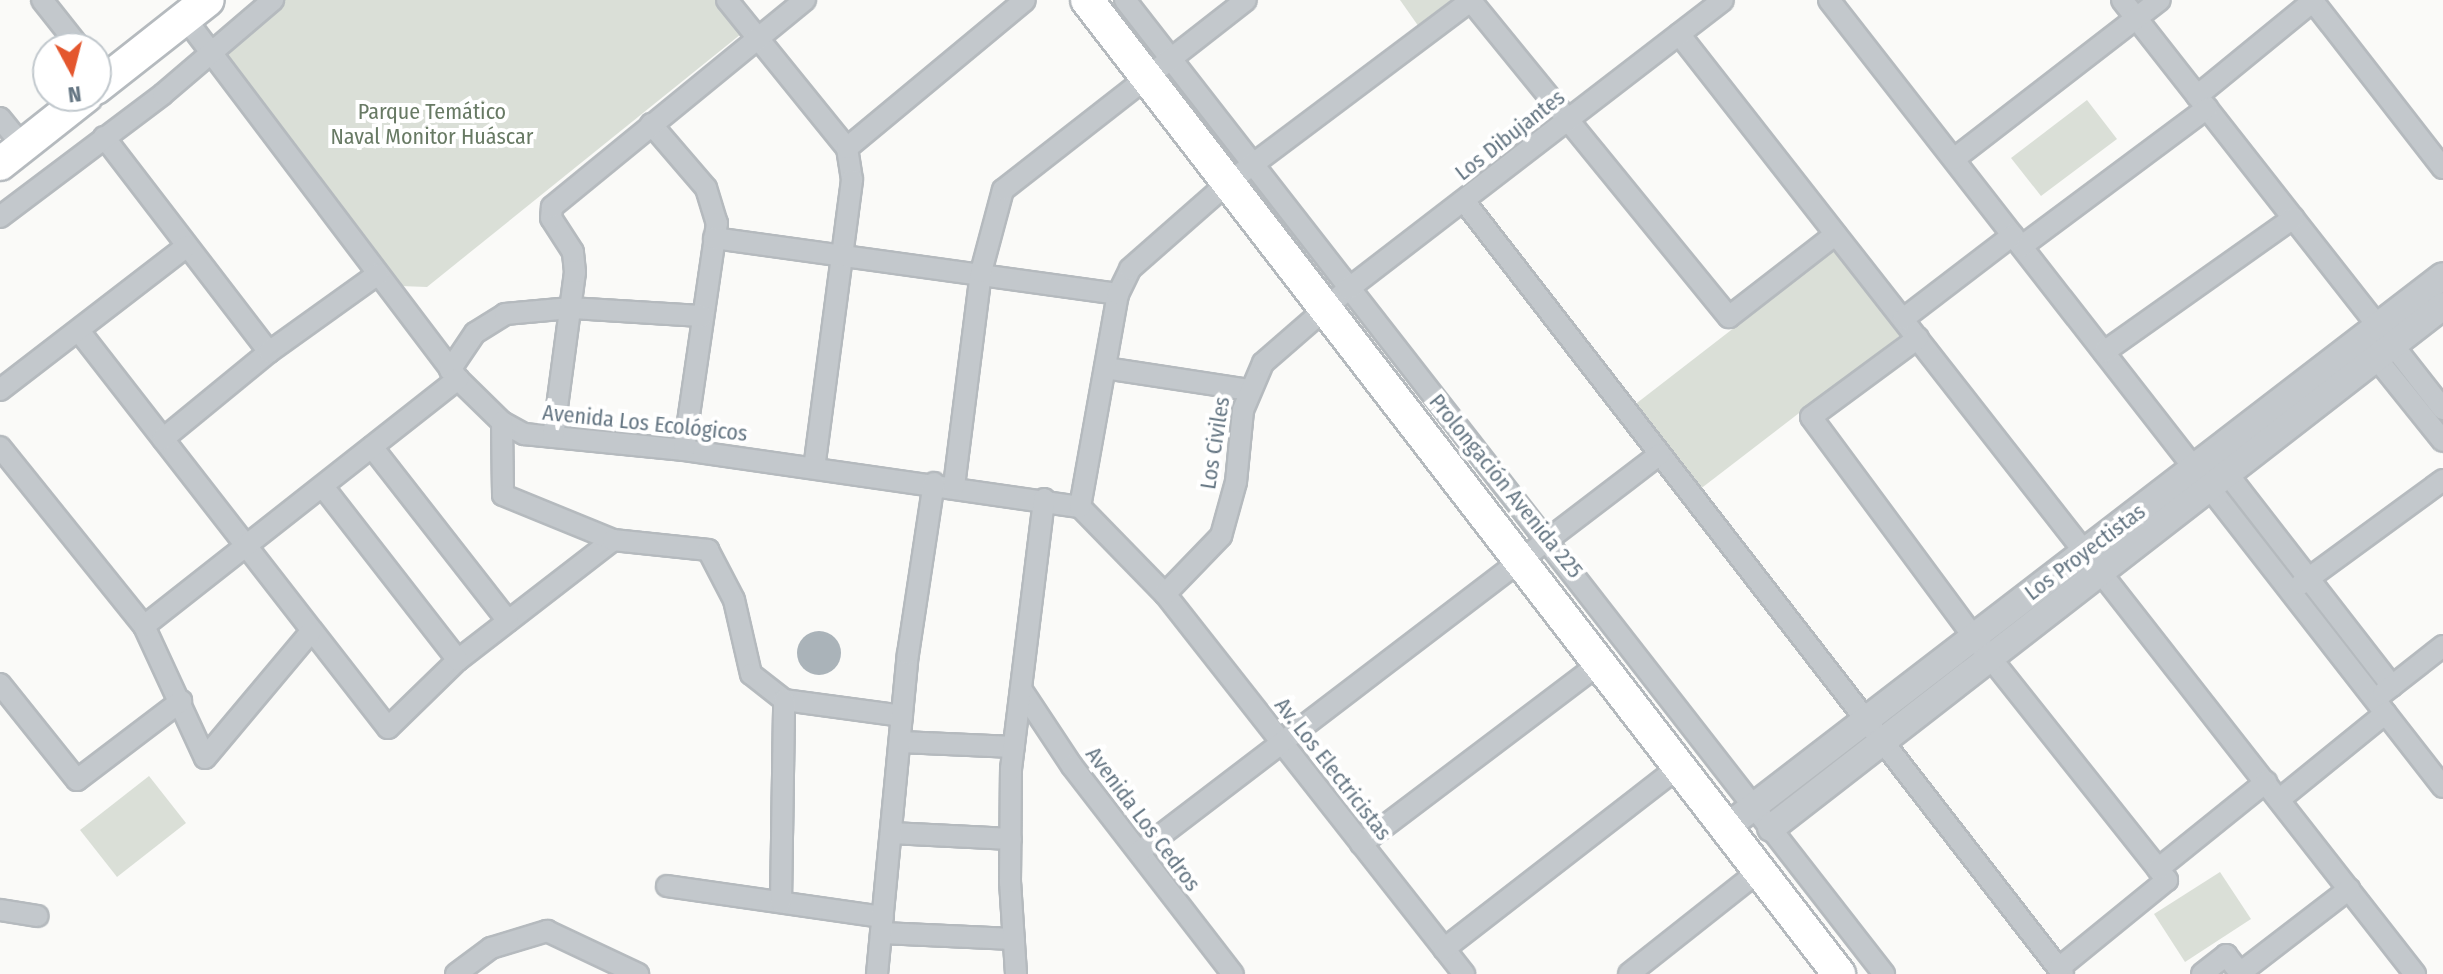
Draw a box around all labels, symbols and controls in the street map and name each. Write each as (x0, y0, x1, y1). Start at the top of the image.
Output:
north arrow (32, 32, 112, 112)
text: N (67, 80, 83, 109)
street label: Los Dibujantes (1450, 84, 1570, 186)
park label: Parque Temático Naval Monitor Huáscar (331, 98, 533, 150)
street label: Prolongación Avenida 225 (1424, 389, 1588, 583)
street label: Los Civiles (1195, 395, 1235, 491)
street label: Avenida Los Ecológicos (541, 399, 749, 447)
street label: Los Proyectistas (2019, 498, 2151, 606)
street label: Av. Los Electricistas (1269, 692, 1397, 846)
street label: Avenida Los Cedros (1080, 742, 1206, 896)

